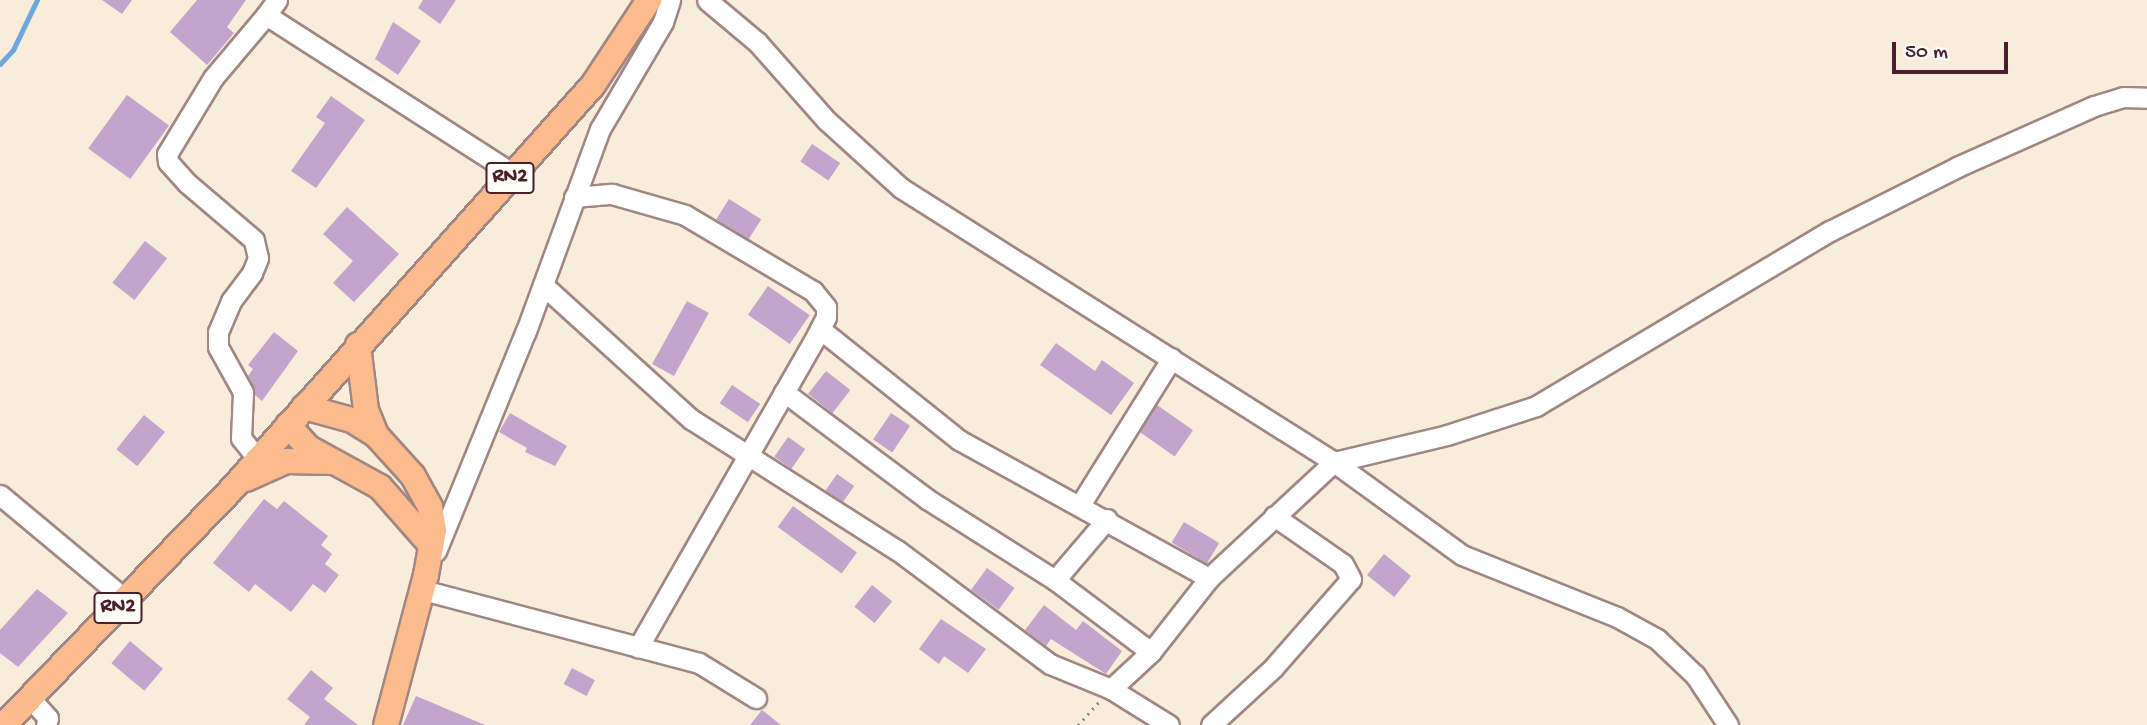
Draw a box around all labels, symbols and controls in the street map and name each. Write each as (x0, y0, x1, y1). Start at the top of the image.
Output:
scale bar (1895, 28, 2010, 72)
text: 50 m (1905, 41, 1948, 66)
road number: RN2 (484, 160, 536, 196)
road number: RN2 (92, 590, 144, 626)

